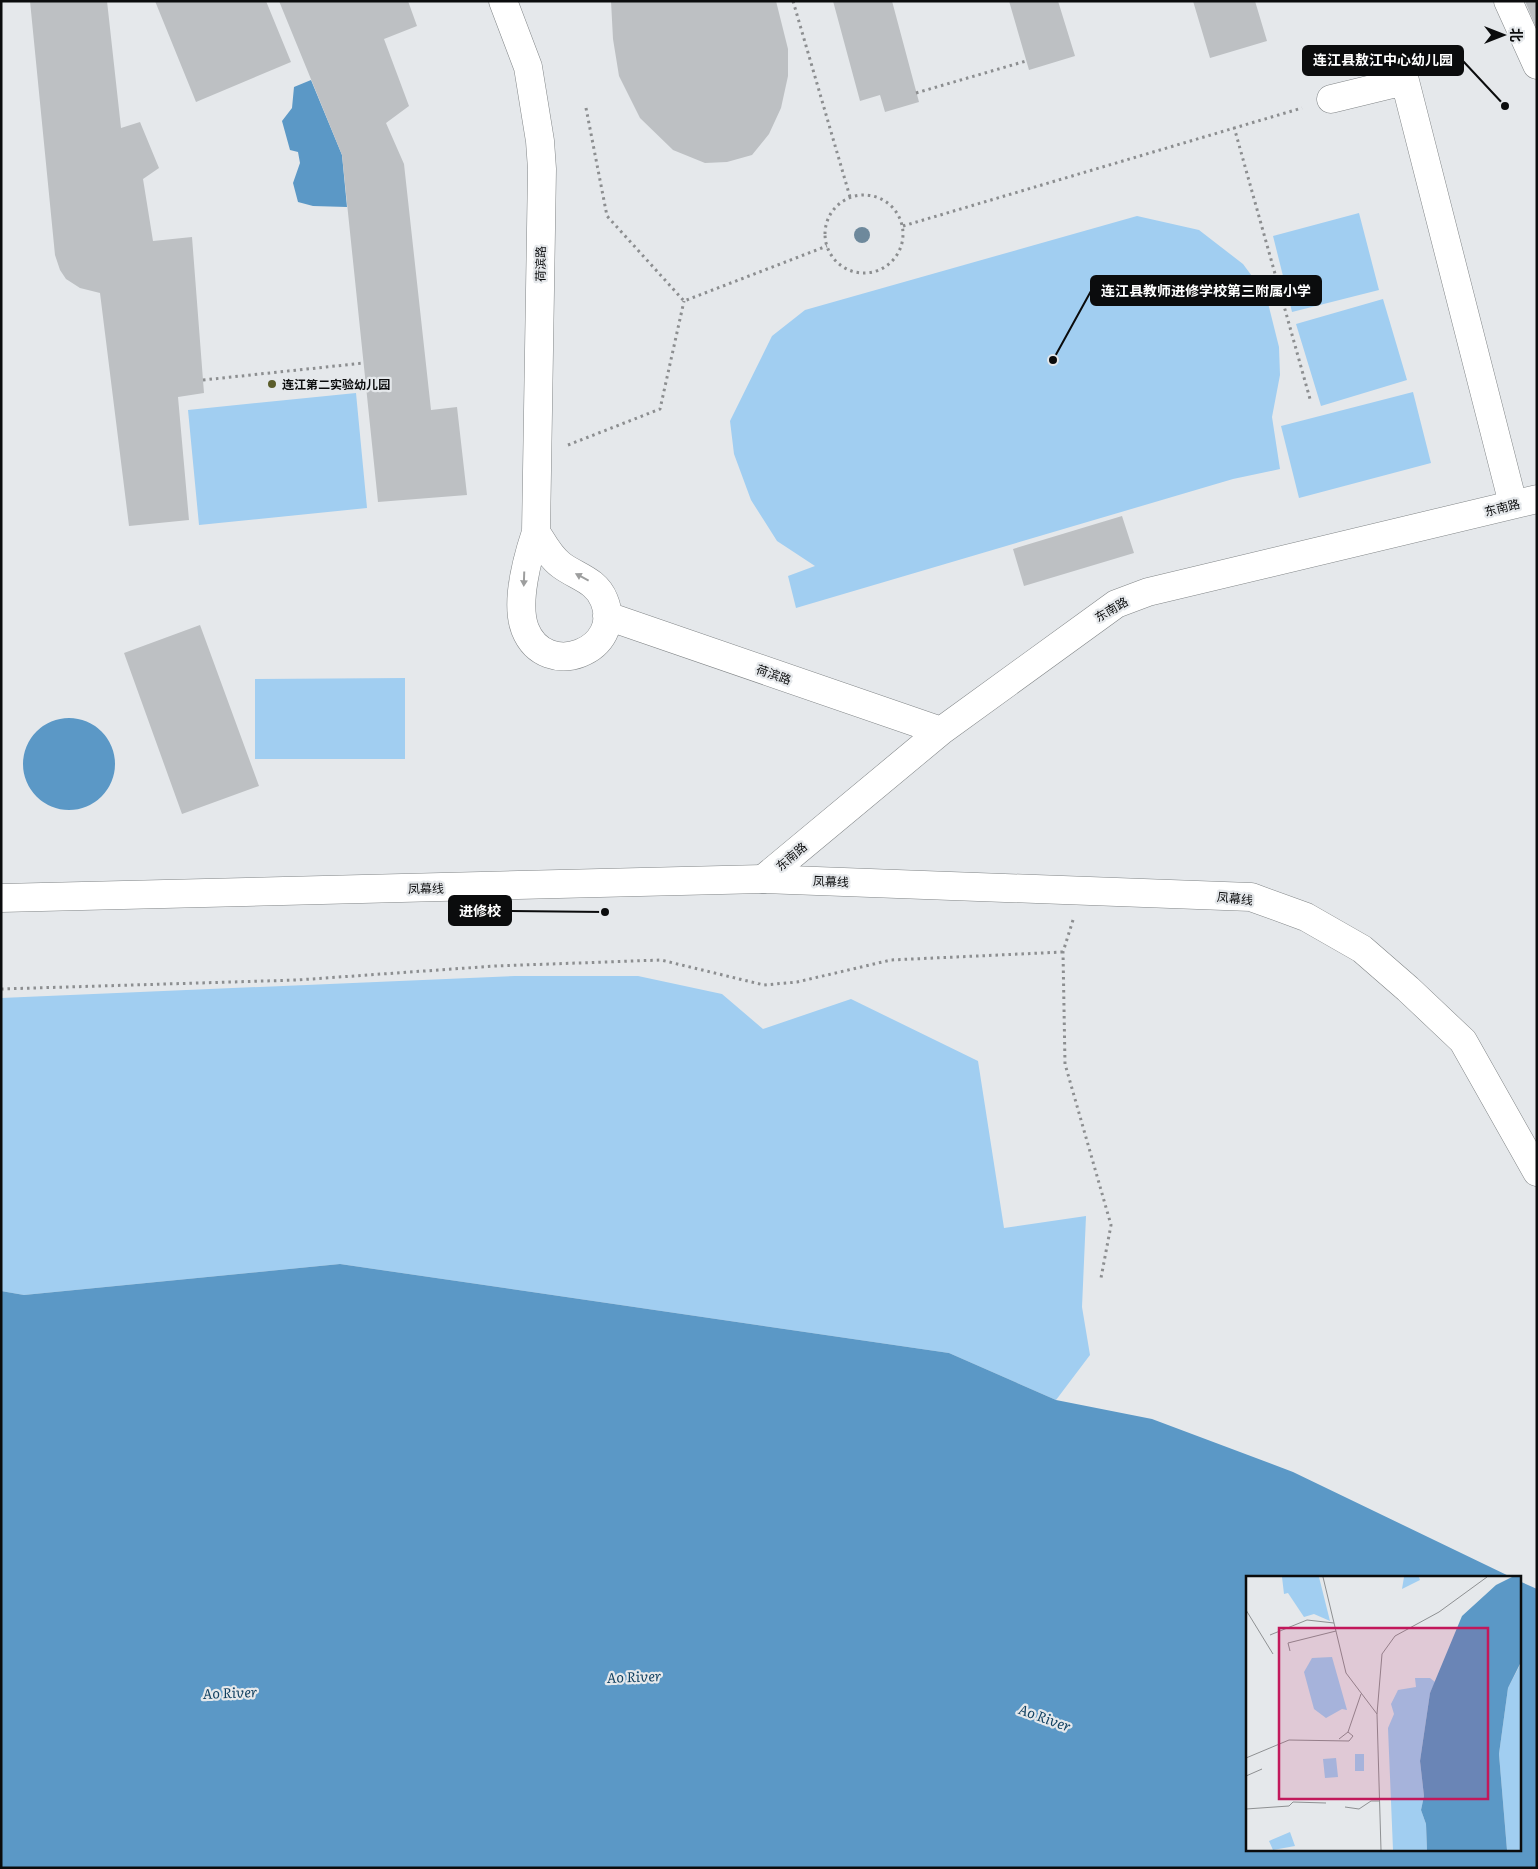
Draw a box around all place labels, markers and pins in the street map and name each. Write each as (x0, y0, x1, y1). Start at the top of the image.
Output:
callout: 连江县敖江中心幼儿园 (1303, 46, 1463, 75)
callout: 连江县教师进修学校第三附属小学 (1091, 276, 1321, 305)
place label: 连江第二实验幼儿园 (282, 375, 390, 393)
marker: 连江第二实验幼儿园 (266, 378, 278, 390)
callout: 进修校 (449, 896, 511, 925)

